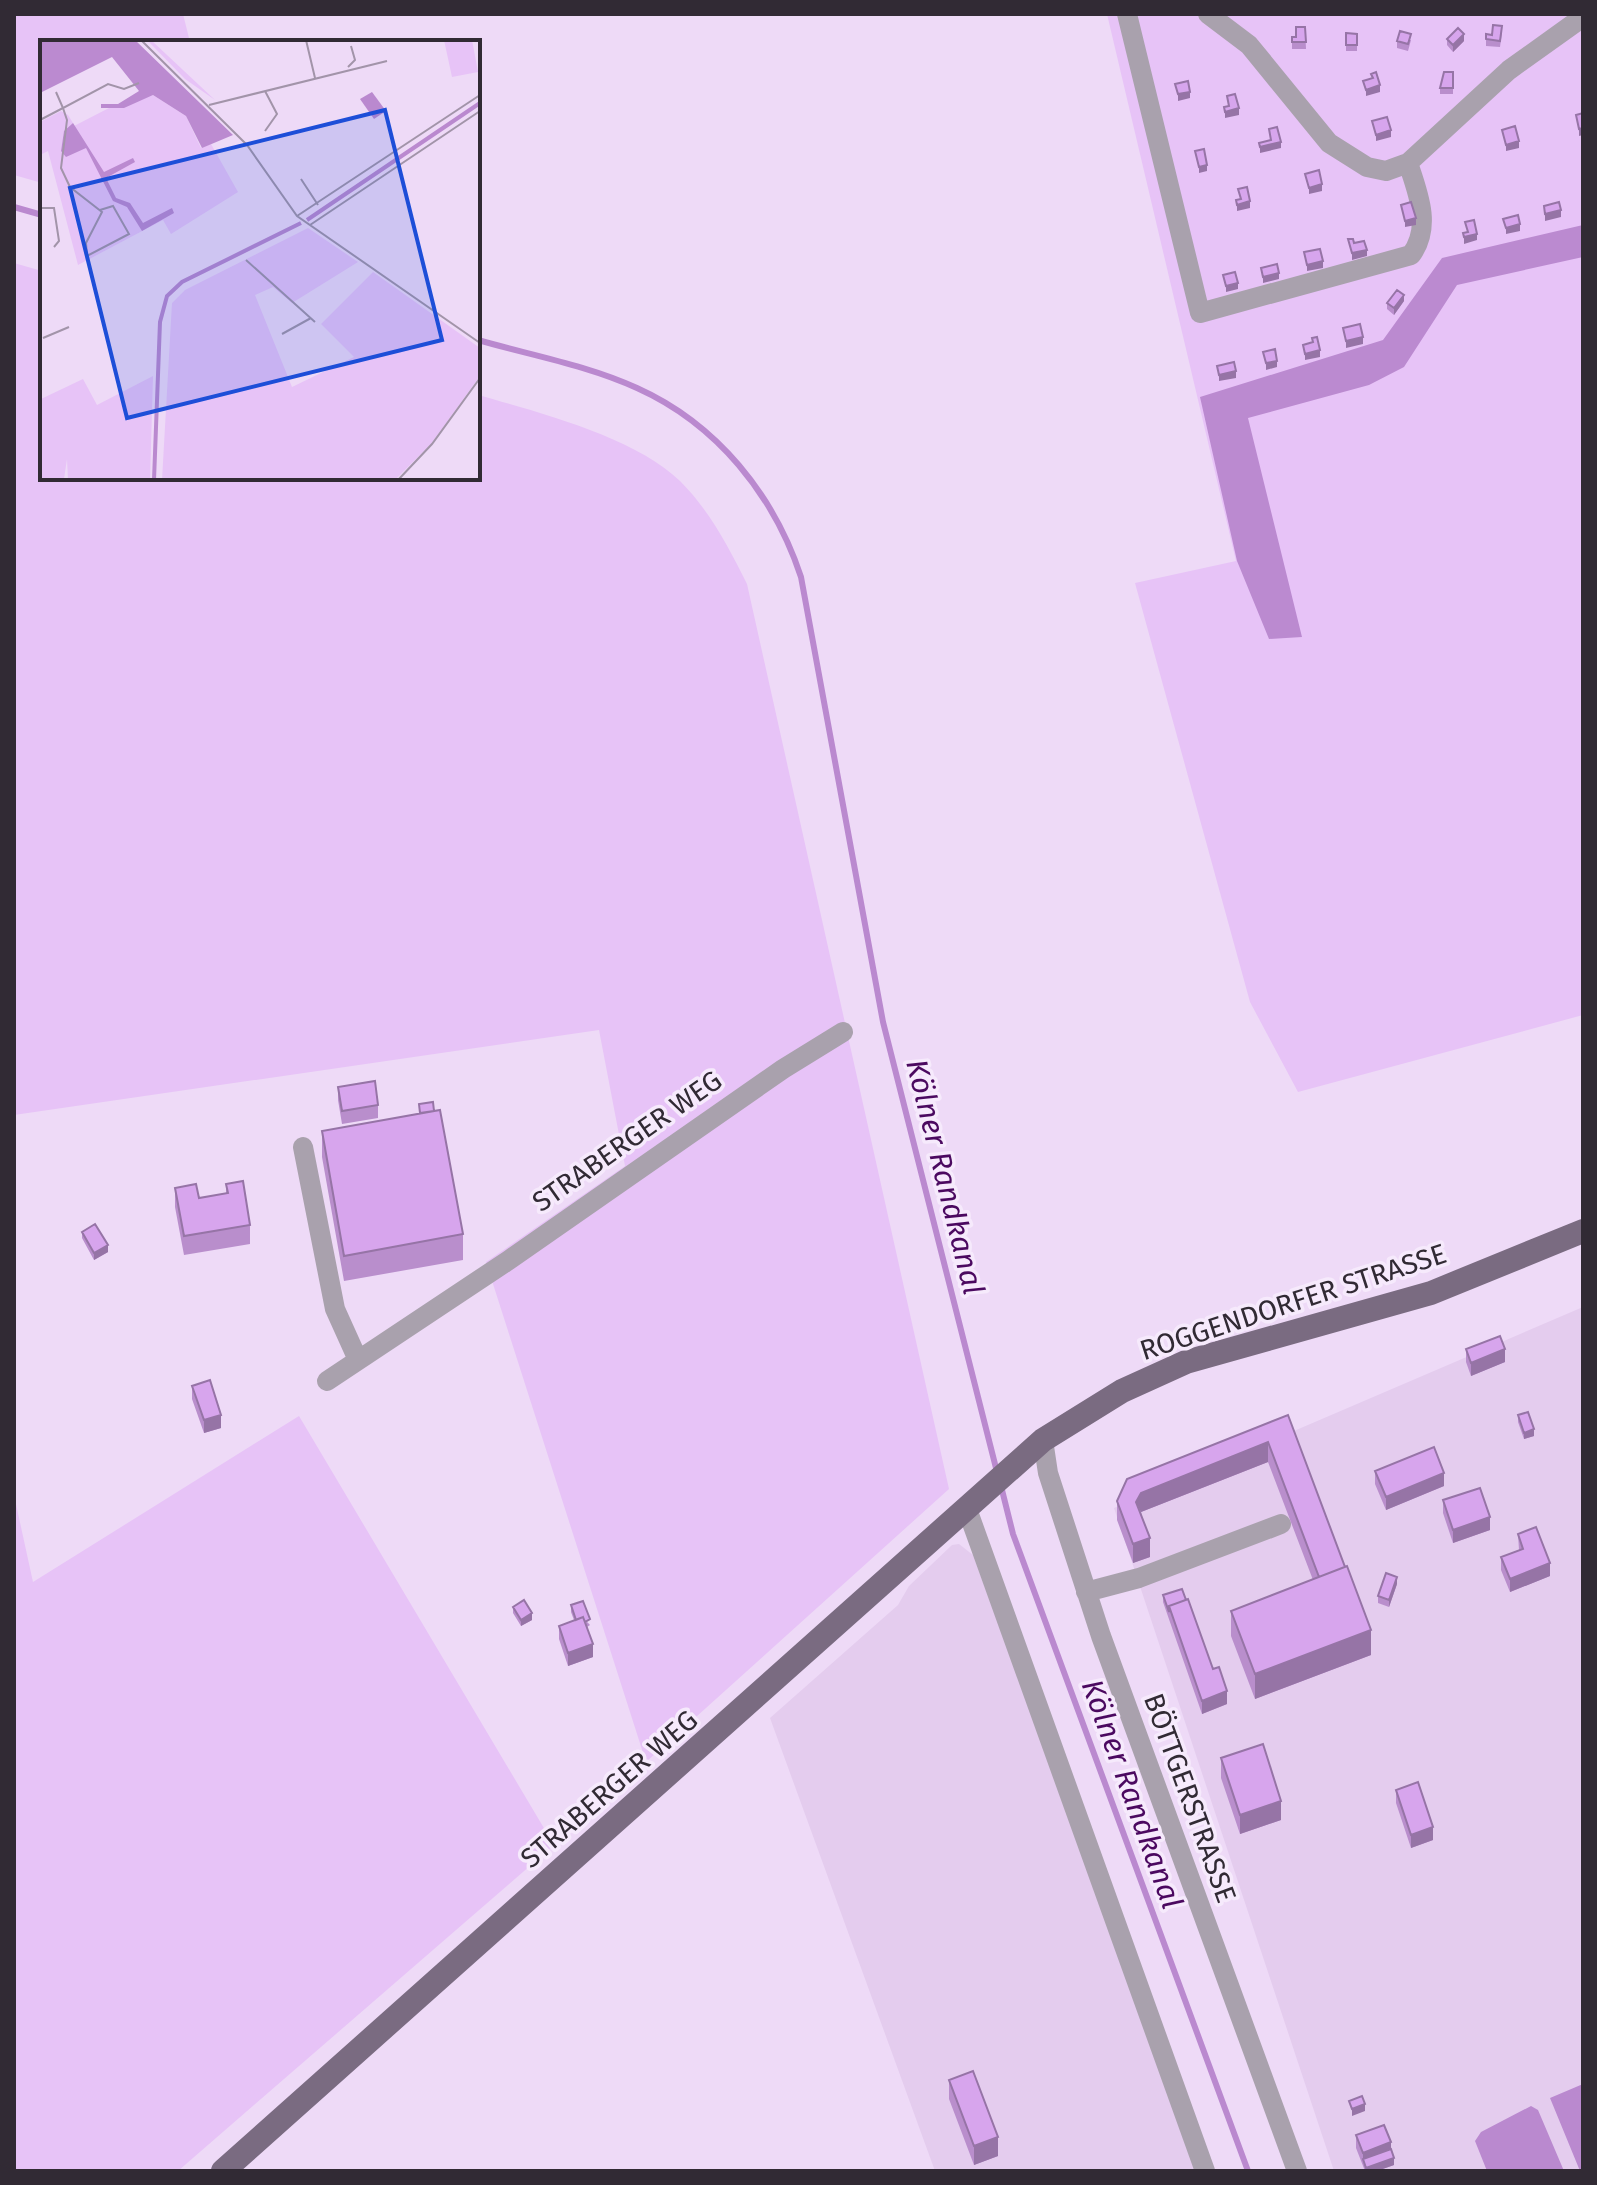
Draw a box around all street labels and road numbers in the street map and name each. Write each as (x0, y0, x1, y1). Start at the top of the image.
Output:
street label: STRABERGER WEG (526, 1063, 728, 1219)
street label: ROGGENDORFER STRASSE (1136, 1237, 1450, 1367)
street label: BÖTTGERSTRASSE (1137, 1689, 1243, 1907)
street label: STRABERGER WEG (514, 1703, 704, 1875)

